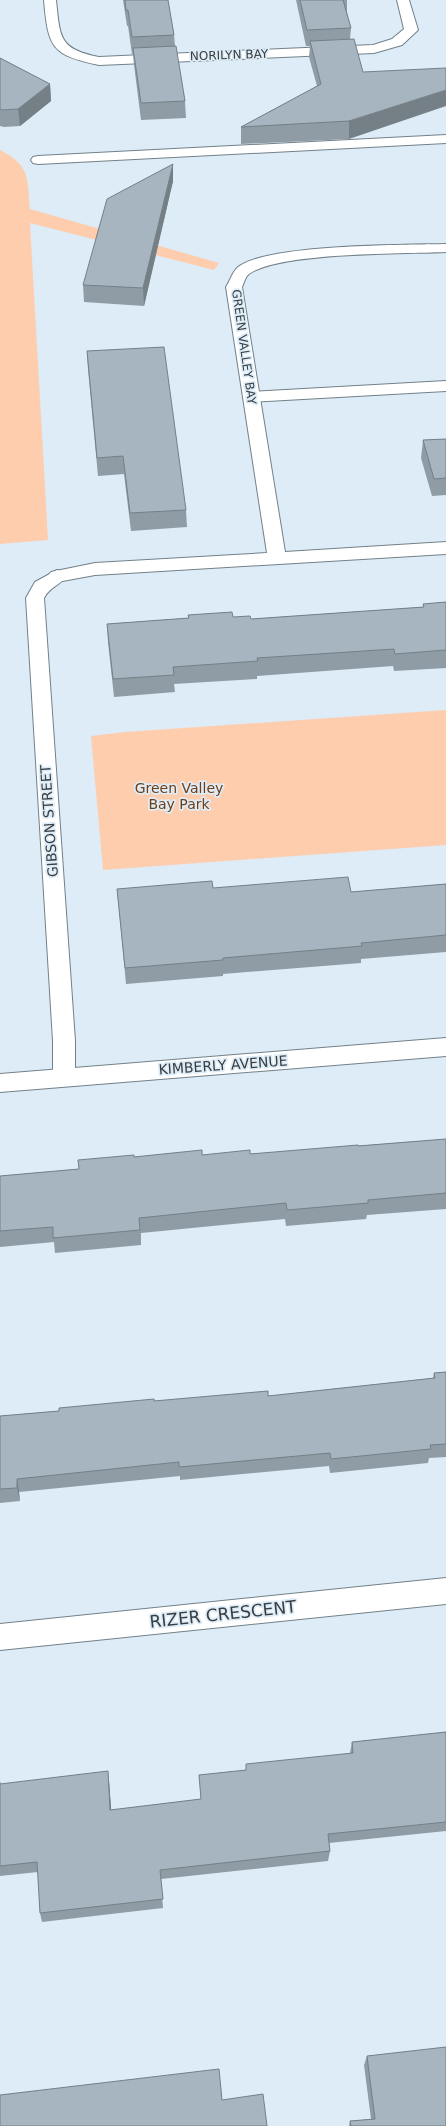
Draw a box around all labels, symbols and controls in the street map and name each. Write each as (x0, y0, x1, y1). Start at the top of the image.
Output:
street label: NORILYN BAY (190, 47, 269, 63)
street label: GREEN VALLEY BAY (229, 288, 259, 406)
street label: GIBSON STREET (37, 764, 61, 878)
park label: Green Valley Bay Park (135, 780, 223, 812)
street label: KIMBERLY AVENUE (158, 1053, 288, 1077)
street label: RIZER CRESCENT (149, 1596, 298, 1632)

